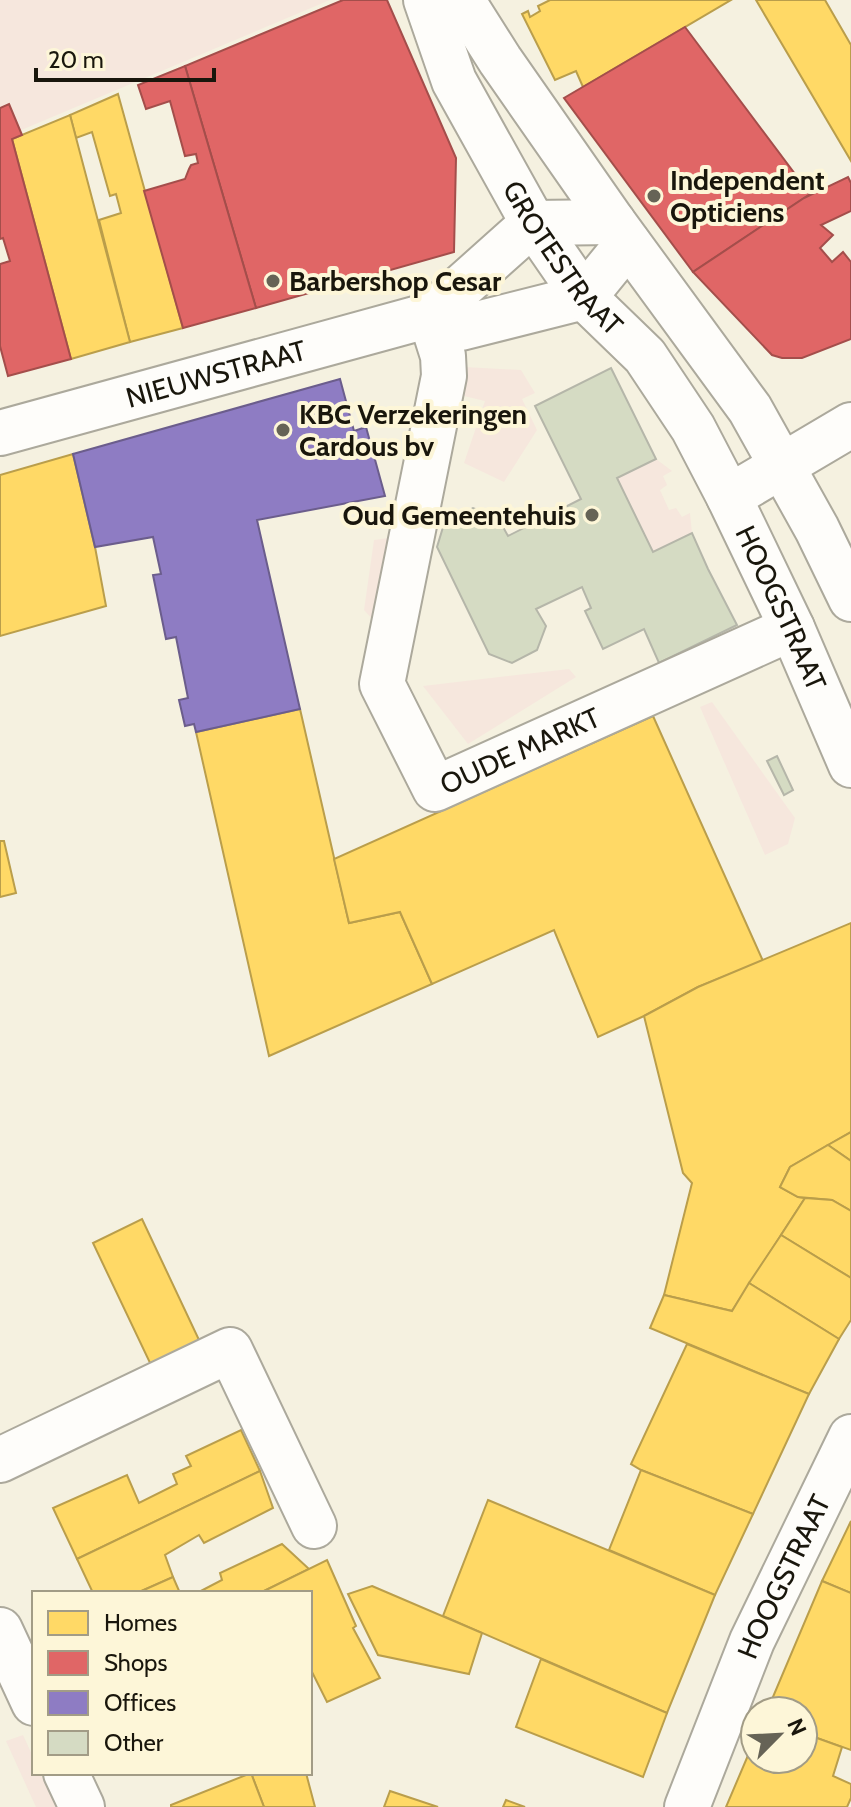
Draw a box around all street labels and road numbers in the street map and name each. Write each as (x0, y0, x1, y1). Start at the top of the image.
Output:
street label: GROTESTRAAT (496, 175, 630, 342)
street label: NIEUWSTRAAT (122, 333, 310, 415)
street label: HOOGSTRAAT (728, 520, 834, 696)
street label: OUDE MARKT (435, 700, 605, 801)
street label: HOOGSTRAAT (730, 1489, 837, 1663)

